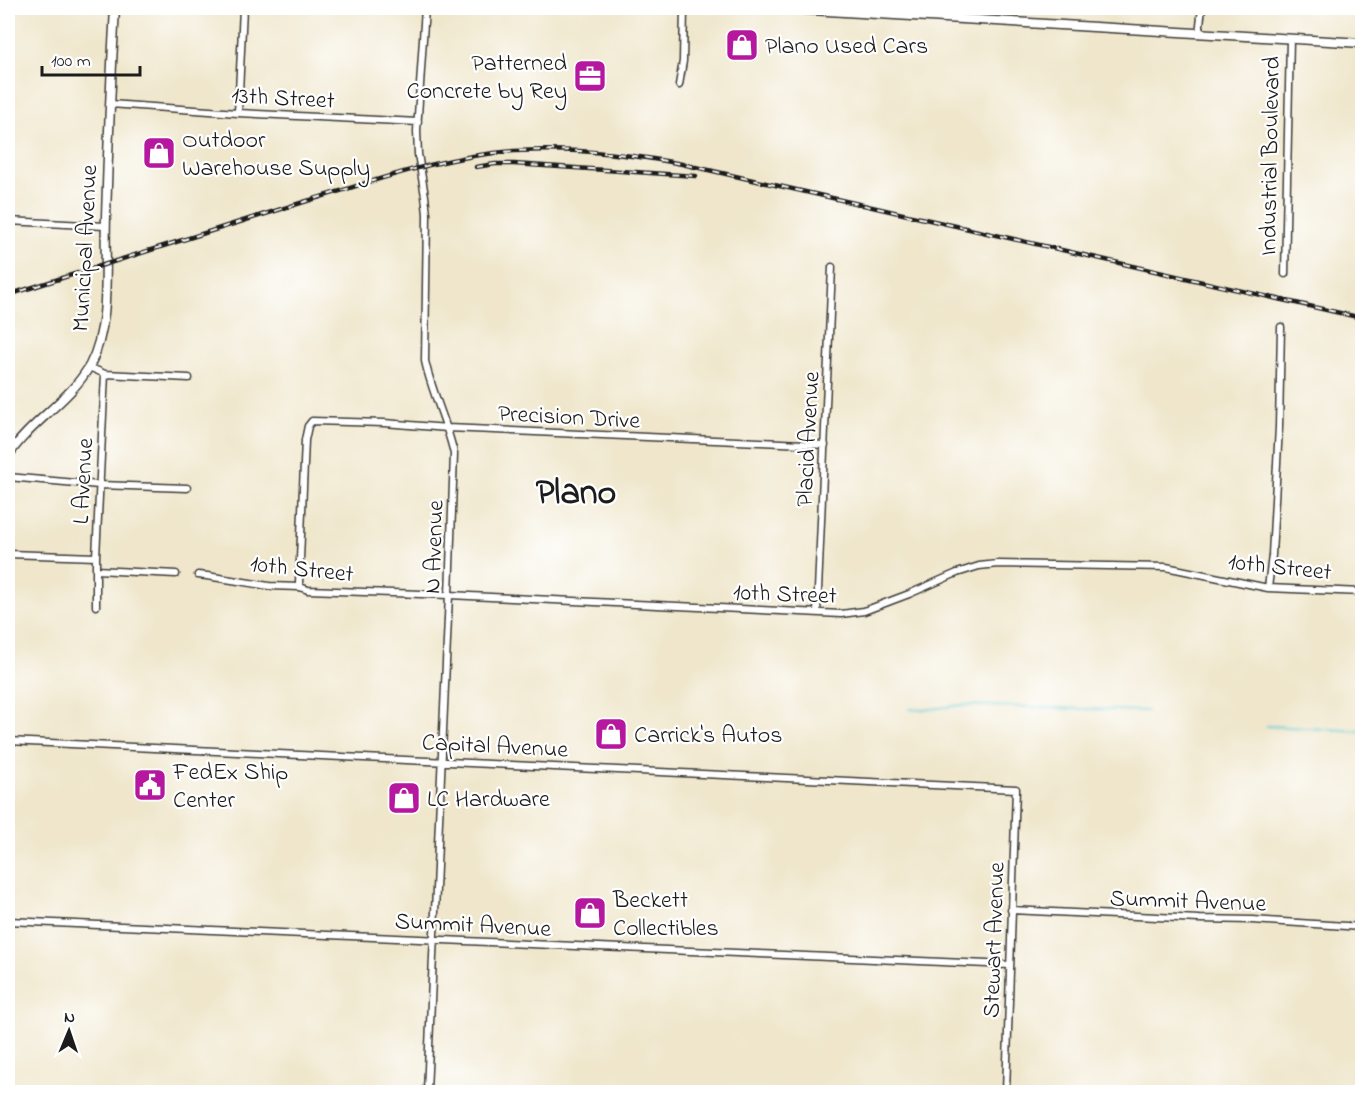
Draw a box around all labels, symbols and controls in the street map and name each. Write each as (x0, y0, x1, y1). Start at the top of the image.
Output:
shop icon: Plano Used Cars (724, 27, 760, 63)
place label: Plano Used Cars (765, 30, 928, 65)
scale bar (42, 39, 140, 77)
place label: Patterned Concrete by Rey (406, 47, 568, 111)
text: 100 m (51, 49, 91, 75)
street label: Industrial Boulevard (1252, 55, 1291, 256)
office icon: Patterned Concrete by Rey (572, 58, 608, 94)
street label: 13th Street (230, 79, 335, 120)
place label: Outdoor Warehouse Supply (182, 124, 370, 188)
shop icon: Outdoor Warehouse Supply (141, 135, 177, 171)
street label: Municipal Avenue (65, 164, 108, 333)
street label: Placid Avenue (788, 370, 831, 508)
street label: Precision Drive (497, 397, 641, 440)
street label: L Avenue (65, 437, 104, 525)
district label: Plano (536, 468, 616, 521)
street label: N Avenue (416, 499, 455, 595)
street label: 10th Street (1226, 546, 1333, 591)
street label: 10th Street (248, 548, 355, 593)
street label: 10th Street (732, 576, 837, 615)
shop icon: Carrick's Autos (593, 716, 629, 752)
place label: Carrick's Autos (634, 719, 782, 754)
street label: Capital Avenue (421, 726, 569, 769)
place label: FedEx Ship Center (172, 756, 288, 819)
public building icon: FedEx Ship Center (132, 767, 168, 803)
shop icon: LC Hardware (386, 780, 422, 816)
place label: LC Hardware (427, 783, 550, 818)
street label: Stewart Avenue (975, 861, 1016, 1019)
street label: Summit Avenue (1109, 882, 1267, 923)
place label: Beckett Collectibles (612, 884, 719, 947)
shop icon: Beckett Collectibles (572, 895, 608, 931)
street label: Summit Avenue (394, 905, 552, 948)
north arrow (39, 1001, 99, 1061)
text: N (64, 1006, 75, 1030)

